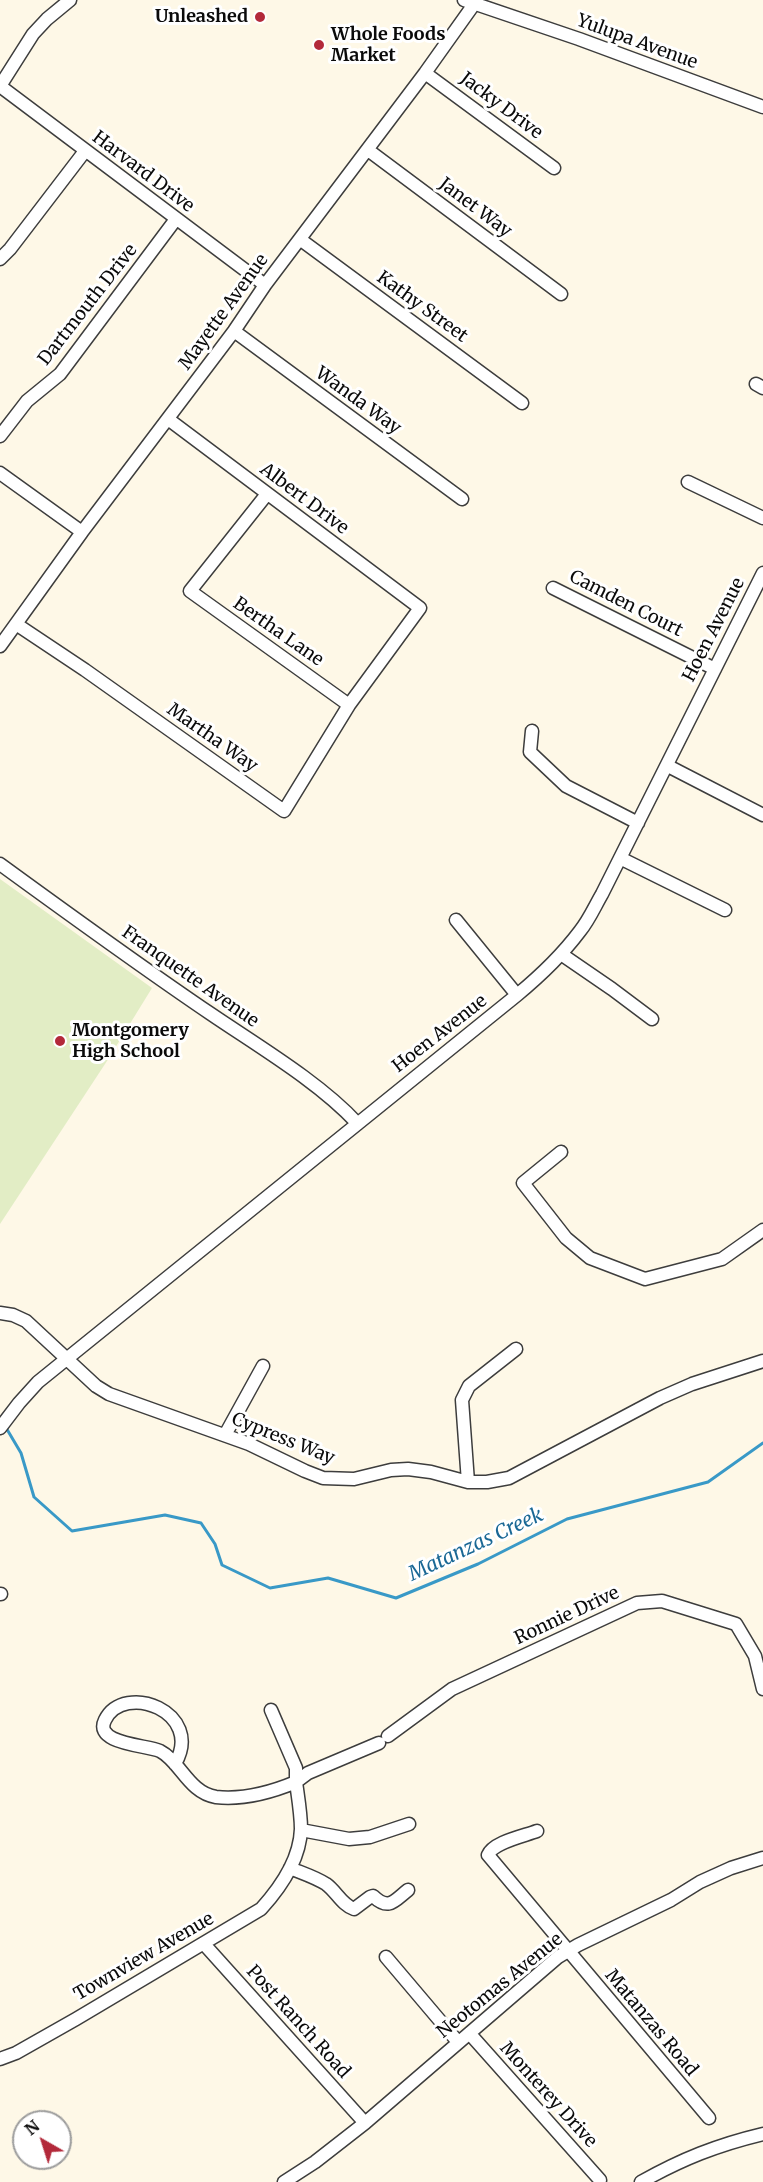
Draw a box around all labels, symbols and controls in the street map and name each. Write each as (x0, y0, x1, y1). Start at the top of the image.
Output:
place label: Unleashed (155, 6, 248, 28)
marker: Unleashed (253, 10, 267, 24)
street label: Yulupa Avenue (574, 10, 700, 74)
place label: Whole Foods Market (331, 24, 445, 66)
marker: Whole Foods Market (312, 38, 326, 52)
street label: Jacky Drive (456, 68, 546, 144)
street label: Harvard Drive (88, 127, 198, 217)
street label: Janet Way (434, 174, 516, 242)
street label: Dartmouth Drive (34, 240, 142, 370)
street label: Mayette Avenue (175, 250, 273, 374)
street label: Kathy Street (372, 267, 472, 347)
street label: Wanda Way (311, 363, 405, 439)
street label: Albert Drive (256, 459, 352, 539)
street label: Camden Court (566, 566, 686, 642)
street label: Hoen Avenue (679, 574, 749, 686)
street label: Bertha Lane (229, 593, 327, 671)
street label: Martha Way (163, 699, 261, 777)
street label: Franquette Avenue (117, 922, 263, 1032)
street label: Hoen Avenue (388, 990, 492, 1078)
place label: Montgomery High School (72, 1020, 189, 1062)
marker: Montgomery High School (53, 1034, 67, 1048)
street label: Cypress Way (228, 1409, 338, 1469)
water label: Matanzas Creek (405, 1503, 547, 1587)
street label: Ronnie Drive (511, 1582, 623, 1650)
street label: Townview Avenue (70, 1908, 218, 2006)
street label: Neotomas Avenue (433, 1929, 567, 2043)
street label: Post Ranch Road (242, 1961, 354, 2083)
street label: Matanzas Road (600, 1965, 702, 2081)
street label: Monterey Drive (495, 2038, 601, 2152)
north arrow (12, 2110, 72, 2170)
text: N (21, 2116, 43, 2139)

